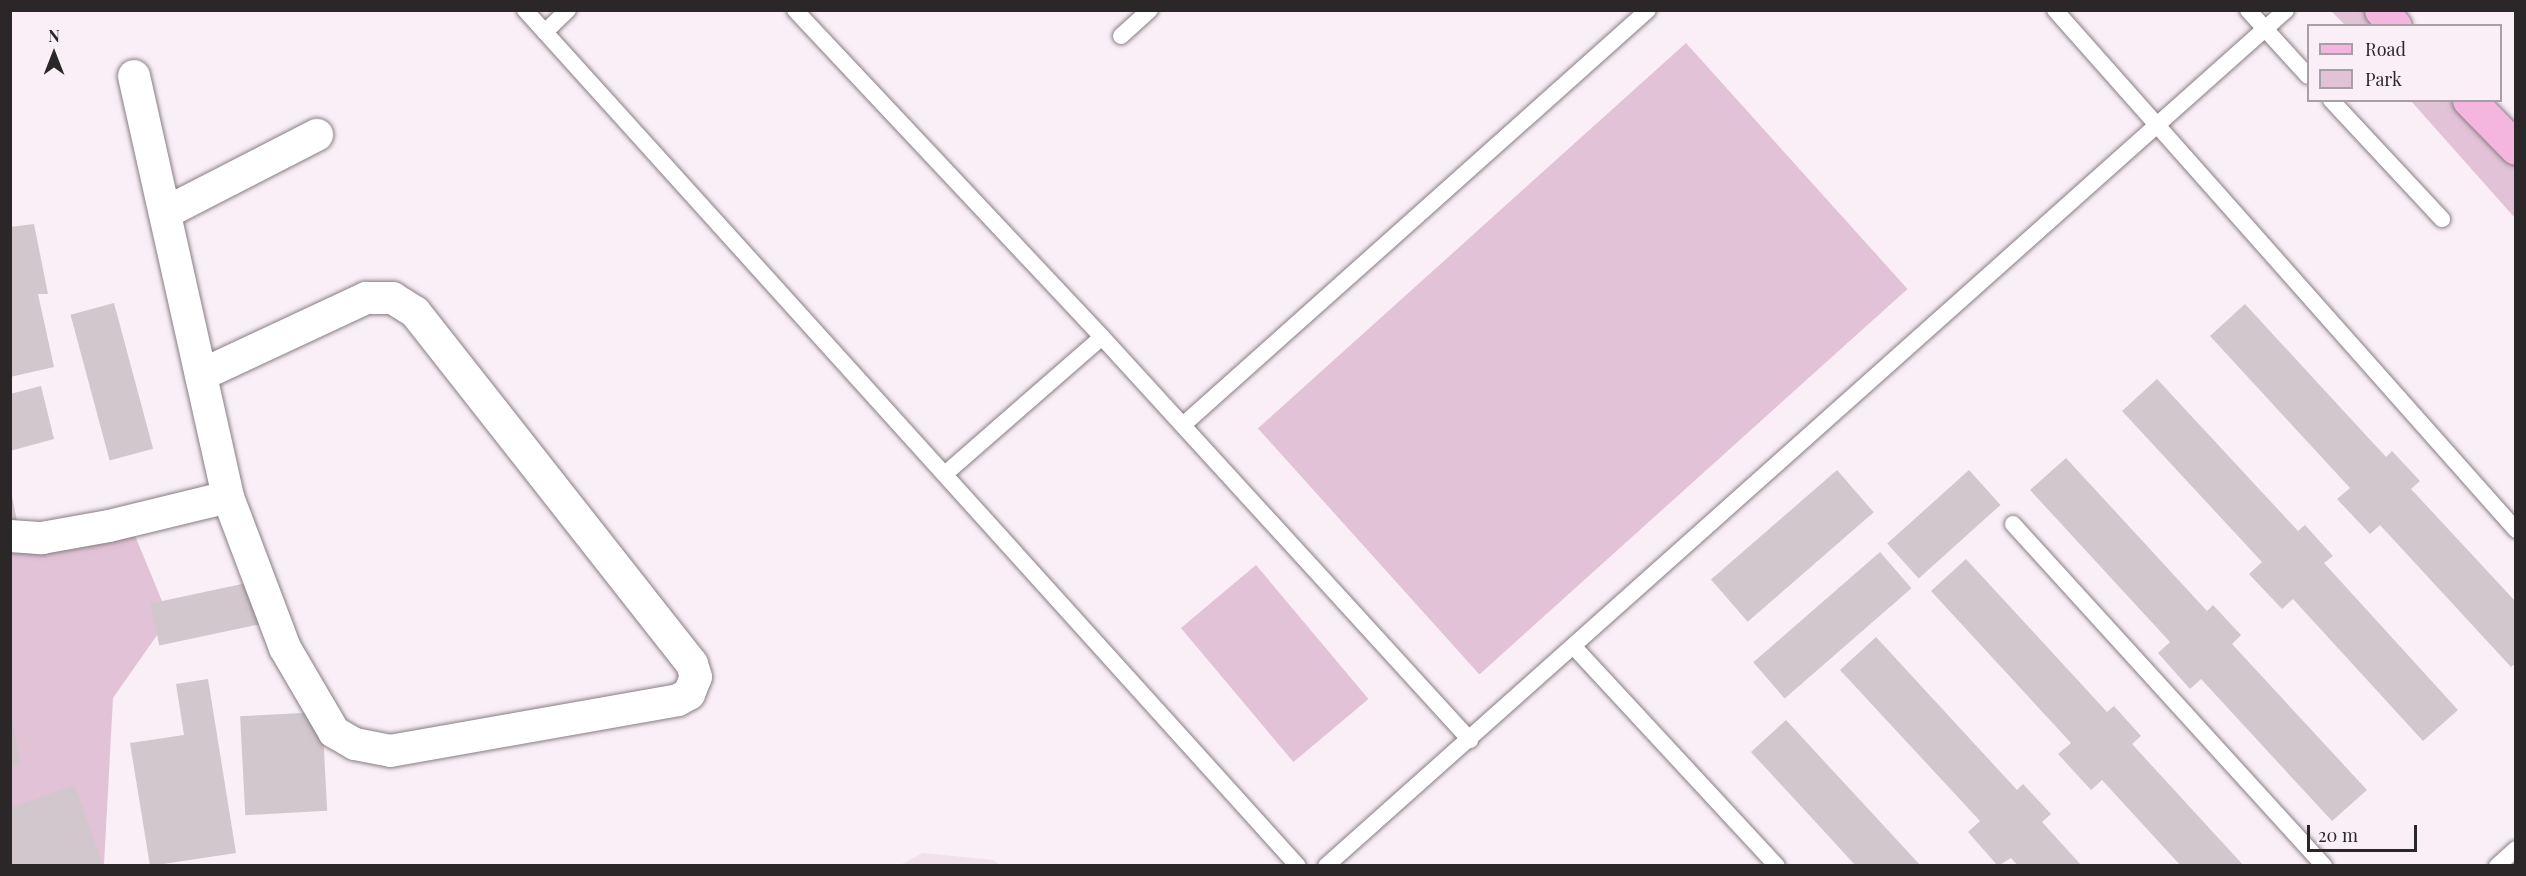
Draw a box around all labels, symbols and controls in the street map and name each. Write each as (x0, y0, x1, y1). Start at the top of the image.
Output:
north arrow (24, 24, 84, 84)
legend (2307, 24, 2502, 102)
text: N (48, 25, 60, 46)
text: Road (2365, 37, 2406, 61)
text: Park (2365, 67, 2402, 91)
scale bar (2310, 813, 2420, 851)
text: 20 m (2318, 823, 2358, 847)

